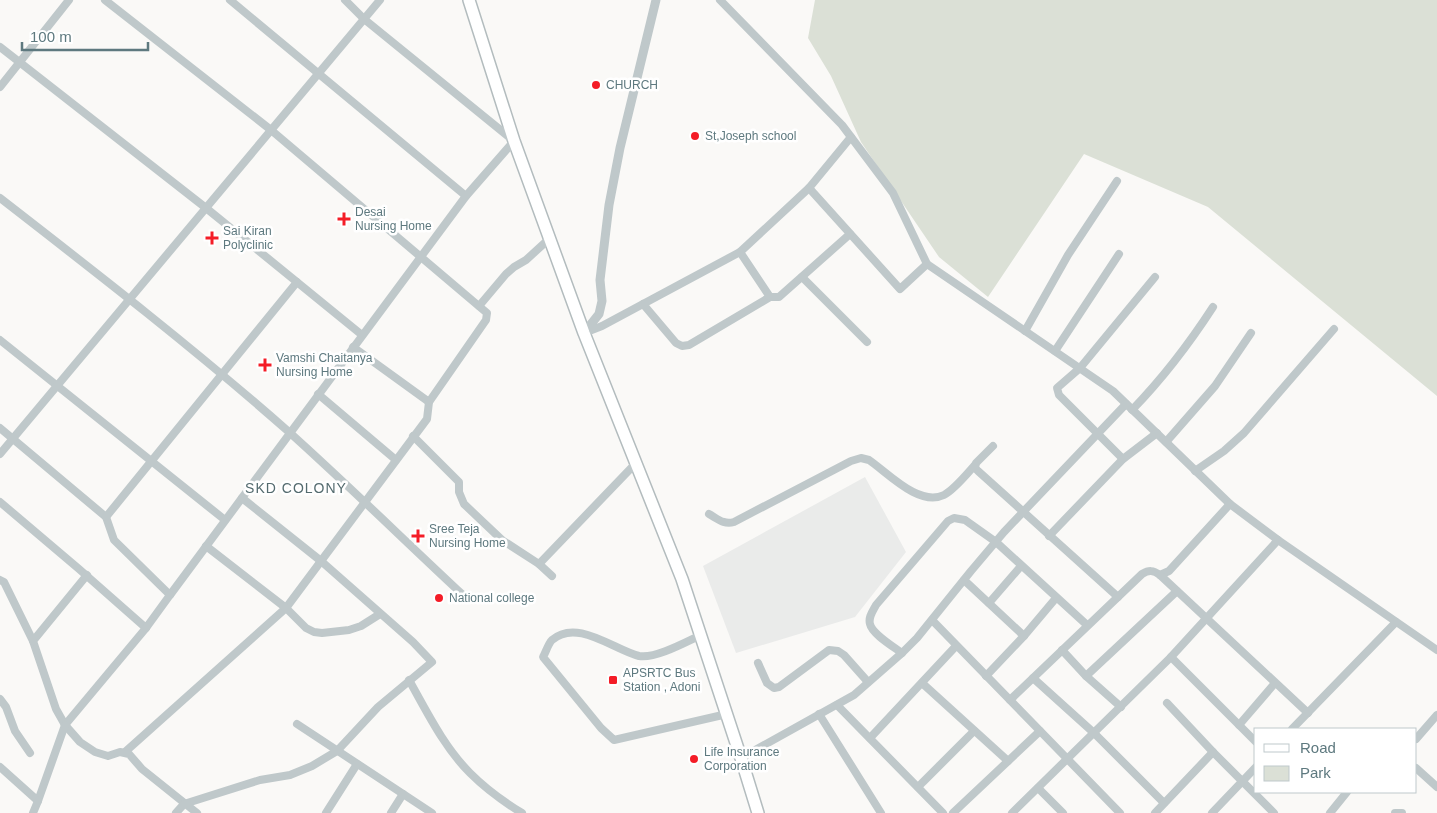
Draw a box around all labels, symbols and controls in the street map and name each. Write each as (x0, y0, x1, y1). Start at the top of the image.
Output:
scale bar (22, 20, 149, 52)
text: 100 m (30, 28, 72, 45)
place label: CHURCH (606, 78, 658, 92)
marker: CHURCH (590, 79, 602, 91)
place label: St,Joseph school (705, 129, 796, 143)
marker: St,Joseph school (689, 130, 701, 142)
place label: Desai Nursing Home (355, 205, 432, 233)
marker: Desai Nursing Home (337, 212, 351, 226)
place label: Sai Kiran Polyclinic (223, 224, 273, 252)
marker: Sai Kiran Polyclinic (205, 231, 219, 245)
place label: Vamshi Chaitanya Nursing Home (276, 351, 373, 379)
marker: Vamshi Chaitanya Nursing Home (258, 358, 272, 372)
district label: SKD COLONY (245, 480, 347, 496)
place label: Sree Teja Nursing Home (429, 522, 506, 550)
marker: Sree Teja Nursing Home (411, 529, 425, 543)
place label: National college (449, 591, 535, 605)
marker: National college (433, 592, 445, 604)
place label: APSRTC Bus Station , Adoni (623, 666, 700, 694)
marker: APSRTC Bus Station , Adoni (607, 674, 619, 686)
legend (1254, 728, 1417, 793)
text: Road (1300, 739, 1336, 756)
place label: Life Insurance Corporation (704, 745, 780, 773)
marker: Life Insurance Corporation (688, 753, 700, 765)
text: Park (1300, 764, 1331, 781)

